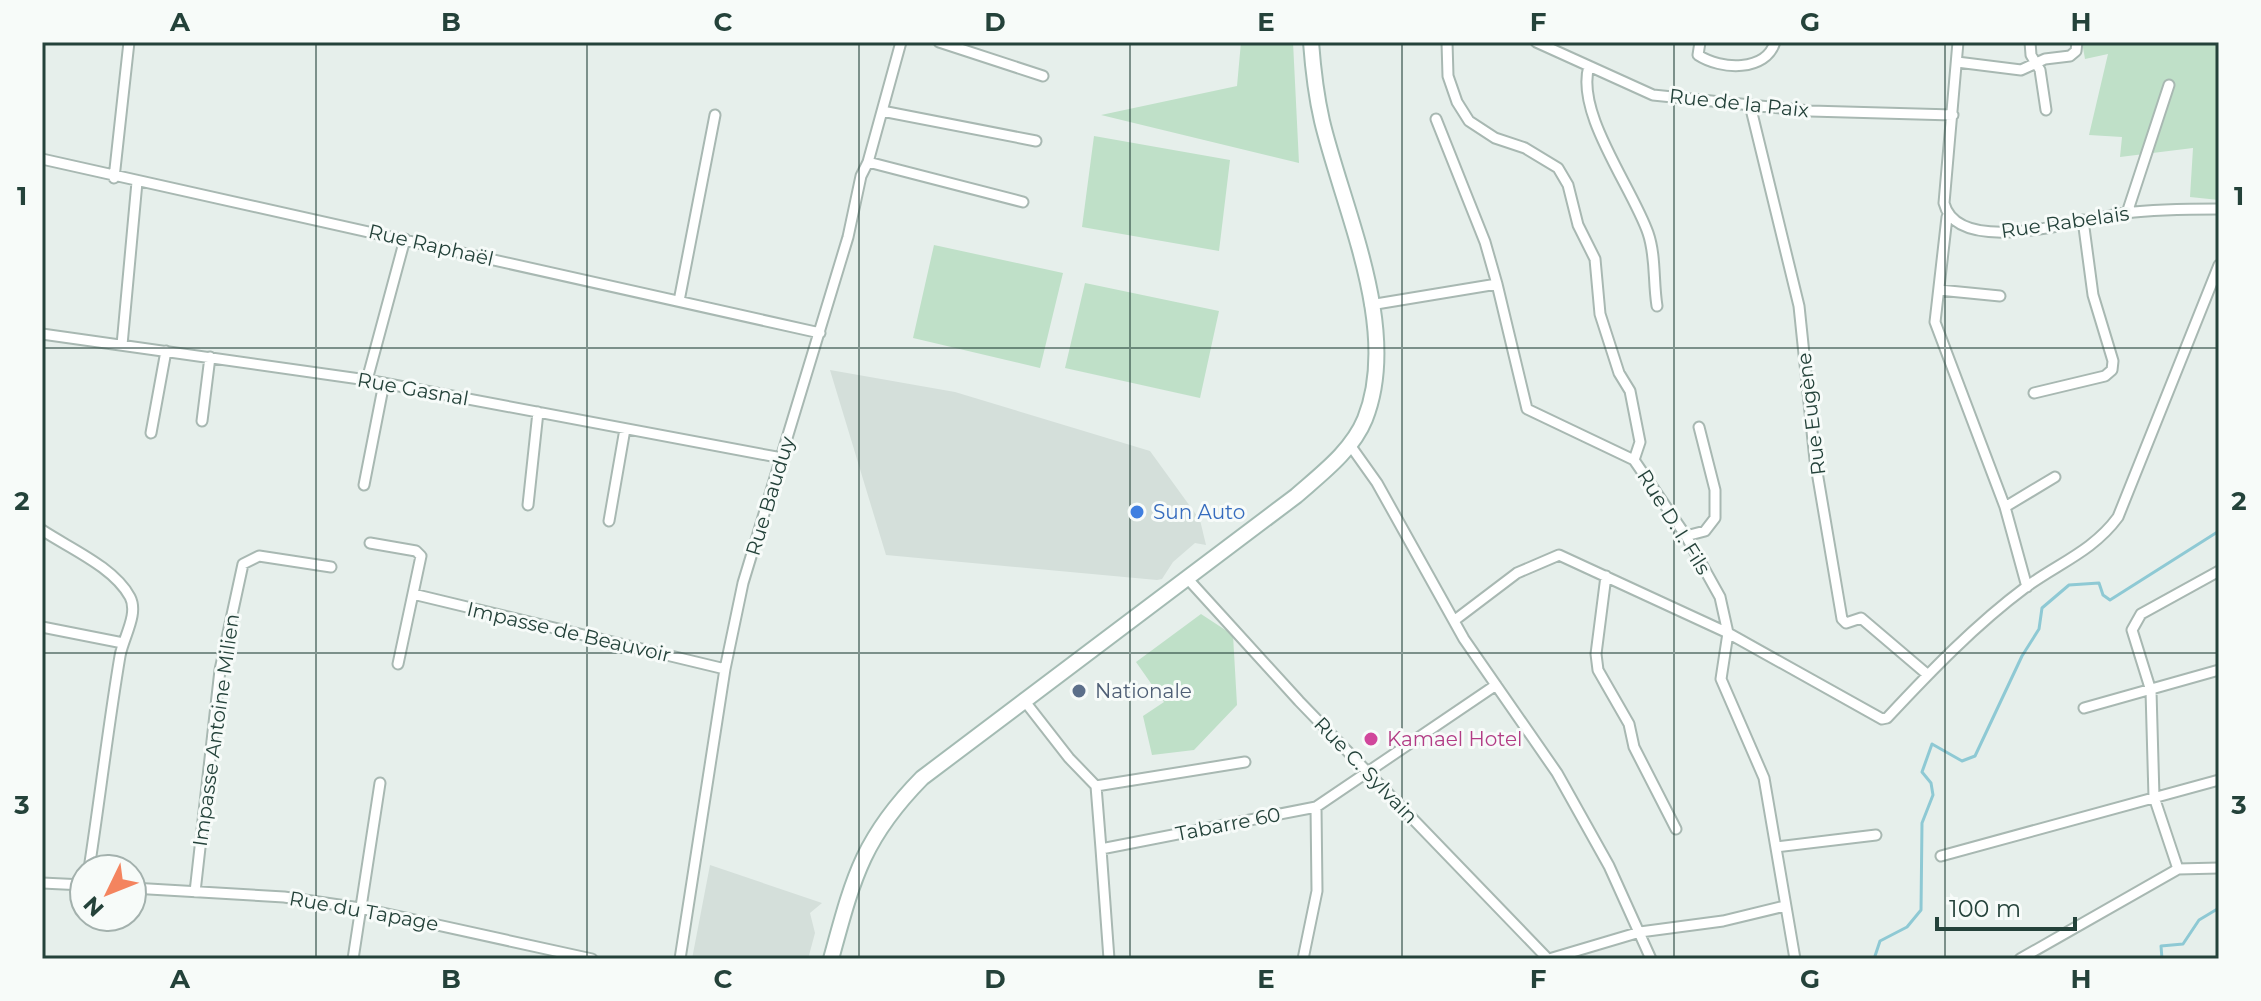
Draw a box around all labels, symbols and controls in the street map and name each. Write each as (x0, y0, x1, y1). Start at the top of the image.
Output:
text: A (169, 6, 191, 38)
text: B (441, 6, 461, 38)
text: C (714, 6, 733, 38)
text: D (984, 6, 1006, 38)
text: E (1257, 6, 1275, 38)
text: F (1530, 6, 1546, 38)
text: G (1800, 6, 1820, 38)
text: H (2070, 6, 2092, 38)
street label: Rue de la Paix (1668, 84, 1810, 122)
text: 1 (17, 180, 27, 212)
text: 1 (2234, 180, 2244, 212)
street label: Rue Rabelais (1999, 201, 2131, 243)
street label: Rue Raphaël (366, 219, 496, 271)
street label: Rue Eugène (1792, 351, 1830, 477)
street label: Rue Gasnal (355, 367, 471, 411)
street label: Rue Bauduy (741, 433, 800, 558)
street label: Rue D. I. Fils (1632, 465, 1716, 579)
text: 2 (14, 485, 30, 517)
text: 2 (2231, 485, 2247, 517)
place label: Sun Auto (1153, 500, 1245, 524)
marker: Sun Auto (1128, 503, 1146, 521)
street label: Impasse de Beauvoir (465, 597, 673, 667)
street label: Impasse Antoine Milien (188, 612, 244, 848)
place label: Nationale (1095, 679, 1192, 703)
marker: Nationale (1070, 682, 1088, 700)
street label: Rue C. Sylvain (1309, 712, 1423, 828)
place label: Kamael Hotel (1387, 727, 1522, 751)
marker: Kamael Hotel (1362, 730, 1380, 748)
text: 3 (13, 789, 30, 821)
text: 3 (2230, 789, 2247, 821)
street label: Tabarre 60 (1173, 802, 1283, 846)
north arrow (68, 853, 148, 933)
scale bar (1937, 881, 2075, 931)
street label: Rue du Tapage (287, 886, 441, 936)
text: N (78, 891, 110, 922)
text: 100 m (1949, 894, 2021, 923)
text: A (169, 963, 191, 995)
text: B (441, 963, 461, 995)
text: C (714, 963, 733, 995)
text: D (984, 963, 1006, 995)
text: E (1257, 963, 1275, 995)
text: F (1530, 963, 1546, 995)
text: G (1800, 963, 1820, 995)
text: H (2070, 963, 2092, 995)

